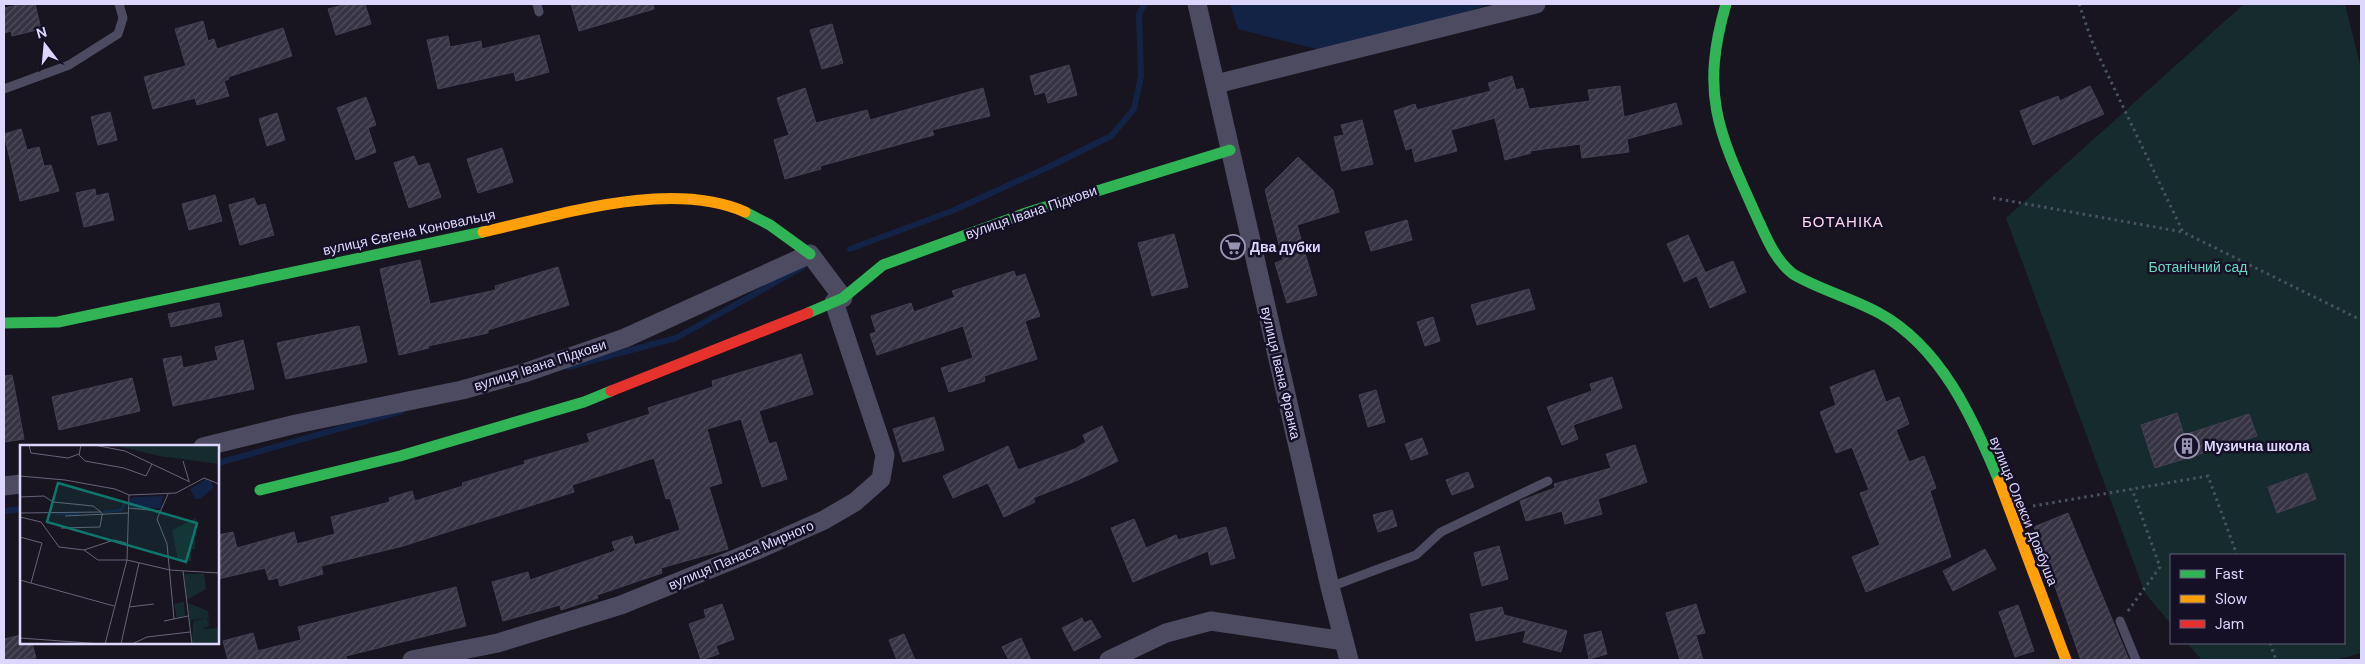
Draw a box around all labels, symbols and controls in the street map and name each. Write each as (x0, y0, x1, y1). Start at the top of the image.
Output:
north arrow (20, 20, 70, 70)
text: N (34, 22, 49, 43)
street label: вулиця Івана Підкови (963, 181, 1099, 243)
street label: вулиця Євгена Коновальця (321, 205, 497, 259)
district label: БОТАНІКА (1802, 212, 1884, 232)
supermarket icon: Два дубки (1220, 234, 1246, 260)
place label: Два дубки (1250, 238, 1321, 256)
park label: Ботанічний сад (2149, 258, 2247, 276)
street label: вулиця Івана Франка (1257, 305, 1305, 441)
street label: вулиця Івана Підкови (472, 335, 608, 395)
building icon: Музична школа (2174, 433, 2200, 459)
street label: вулиця Олекси Довбуша (1986, 434, 2062, 588)
place label: Музична школа (2204, 437, 2310, 455)
inset map (20, 445, 219, 644)
street label: вулиця Панаса Мирного (666, 516, 817, 594)
legend (2170, 554, 2345, 644)
text: Fast (2215, 564, 2244, 584)
text: Slow (2215, 589, 2248, 609)
text: Jam (2215, 614, 2244, 634)

